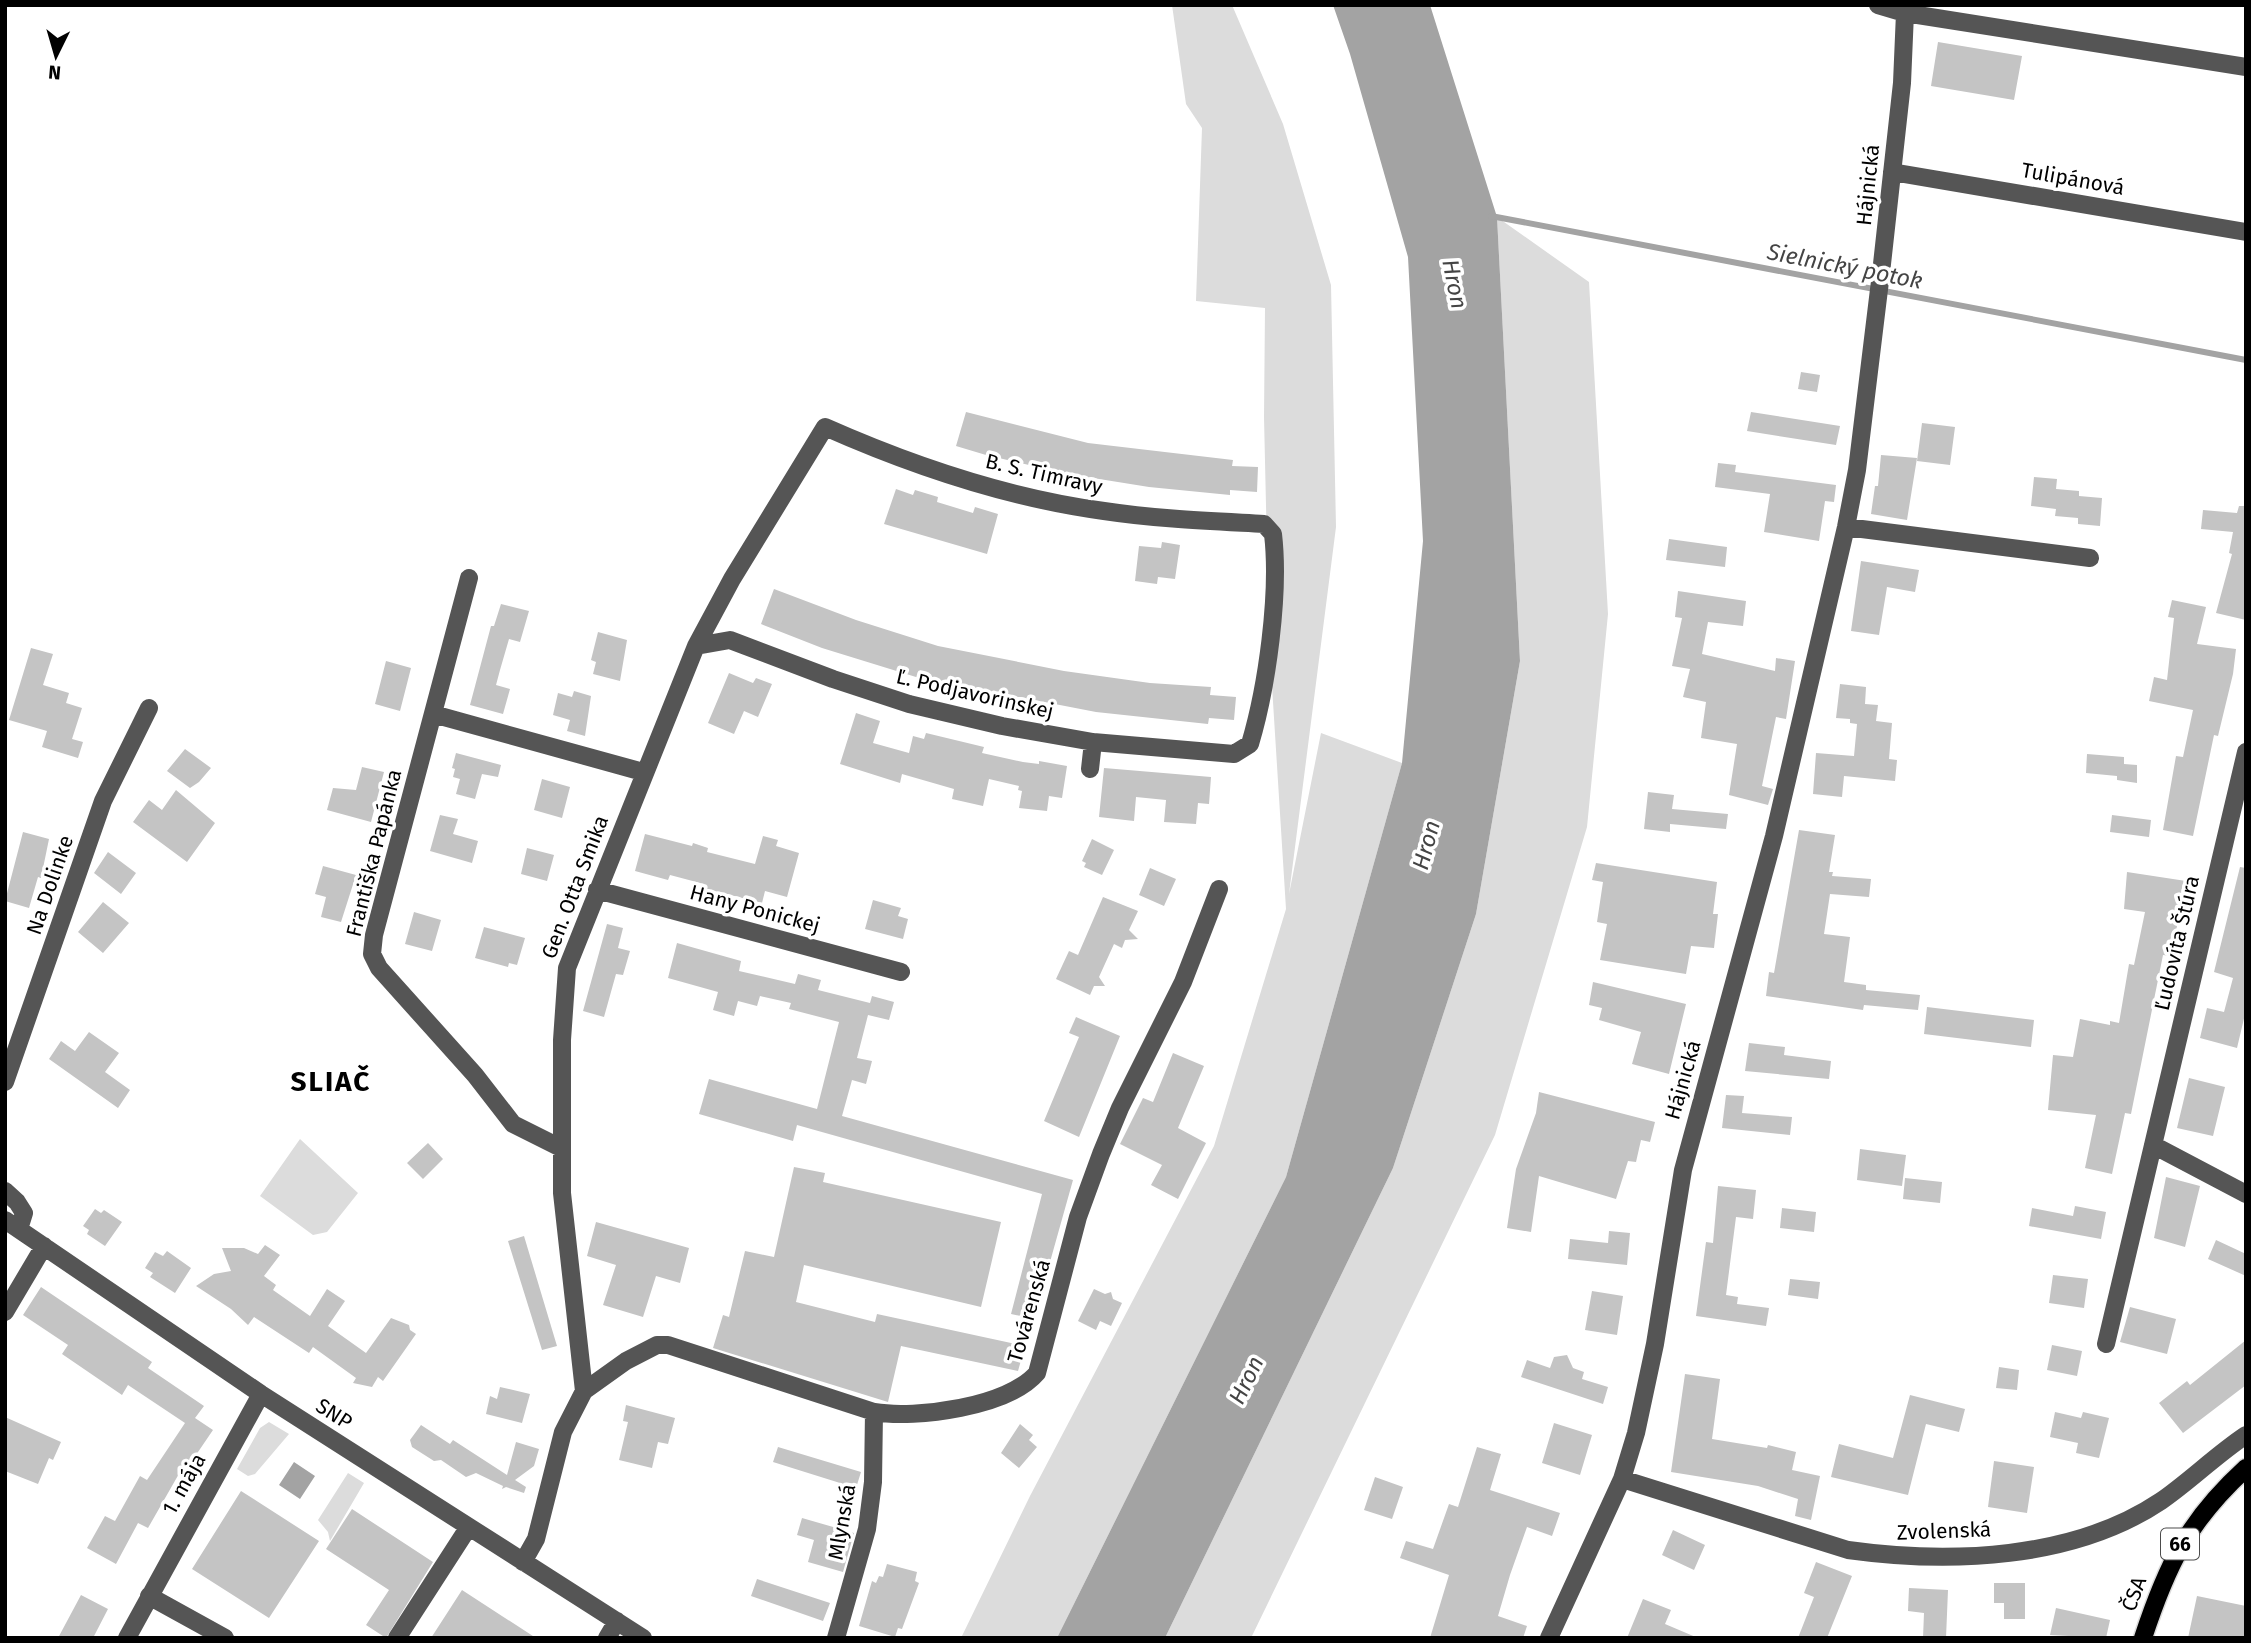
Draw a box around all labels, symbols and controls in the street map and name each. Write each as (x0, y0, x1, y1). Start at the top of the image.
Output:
north arrow (21, 21, 91, 91)
text: N (47, 60, 62, 84)
street label: Hájnická (1851, 143, 1885, 227)
street label: Tulipánová (2020, 157, 2126, 201)
water label: Sielnický potok (1764, 237, 1925, 295)
water label: Hron (1436, 257, 1474, 311)
street label: B. S. Timravy (983, 448, 1106, 500)
street label: Ľ. Podjavorinskej (894, 663, 1056, 725)
street label: Františka Papánka (341, 767, 407, 939)
street label: Gen. Otta Smika (536, 812, 614, 962)
water label: Hron (1406, 817, 1446, 873)
street label: Na Dolinke (21, 832, 79, 938)
street label: Ľudovíta Štúra (2149, 873, 2205, 1013)
street label: Hany Ponickej (687, 879, 823, 939)
street label: Hájnická (1659, 1037, 1707, 1123)
district label: SLIAČ (291, 1064, 371, 1098)
street label: Továrenská (1002, 1256, 1056, 1366)
water label: Hron (1222, 1351, 1270, 1409)
street label: SNP (311, 1393, 357, 1435)
street label: 1. mája (157, 1449, 211, 1519)
street label: Mlynská (823, 1482, 861, 1562)
street label: Zvolenská (1896, 1516, 1992, 1546)
road number: 66 (2161, 1528, 2199, 1560)
street label: ČSA (2116, 1573, 2152, 1615)

